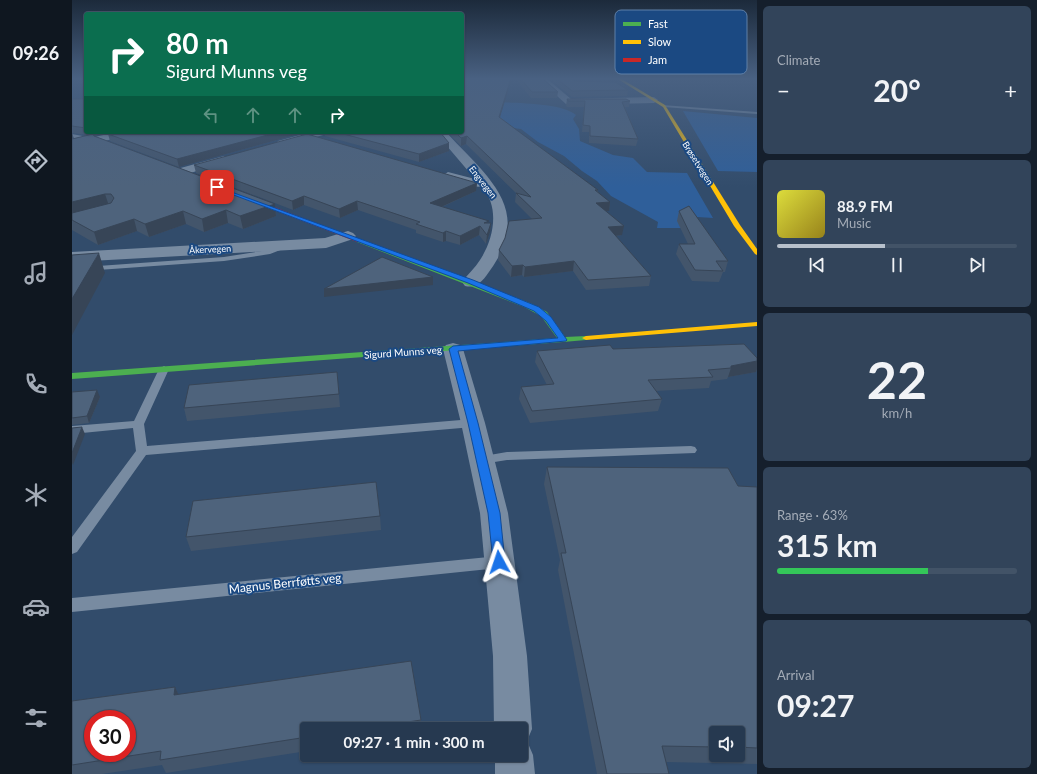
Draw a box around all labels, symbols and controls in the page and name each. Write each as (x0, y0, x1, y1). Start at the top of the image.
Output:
legend (615, 10, 747, 74)
text: Fast (648, 17, 668, 30)
text: 80 m (166, 26, 229, 60)
icon: right (100, 28, 152, 80)
text: Slow (648, 35, 672, 48)
text: 09:26 (13, 42, 59, 64)
text: Climate (777, 52, 820, 68)
text: Jam (648, 53, 667, 66)
text: Sigurd Munns veg (166, 60, 307, 82)
text: 20° (873, 72, 921, 108)
text: − (777, 77, 790, 104)
text: + (1004, 77, 1017, 104)
icon: left (200, 104, 222, 126)
icon: ahead (242, 104, 264, 126)
icon: ahead (284, 104, 306, 126)
icon: right (326, 104, 348, 126)
street label: Brøsetvegen (680, 139, 716, 187)
icon: directions (22, 147, 50, 175)
street label: Engvegen (467, 163, 499, 201)
pin (200, 170, 234, 204)
icon: arrive (206, 176, 228, 198)
text: 88.9 FM (837, 197, 893, 215)
text: Music (837, 215, 871, 231)
street label: Åkervegen (189, 242, 231, 256)
icon: previous (806, 254, 828, 276)
icon: pause (886, 254, 908, 276)
icon: next (966, 254, 988, 276)
icon: music (22, 259, 50, 287)
street label: Sigurd Munns veg (364, 343, 442, 361)
text: 22 (867, 348, 927, 410)
icon: phone (22, 370, 50, 398)
text: km/h (882, 405, 912, 421)
icon: climate (22, 481, 50, 509)
text: Range · 63% (777, 507, 848, 523)
text: 315 km (777, 527, 878, 563)
position arrow (478, 541, 520, 583)
street label: Magnus Berrføtts veg (228, 570, 342, 596)
icon: car (22, 593, 50, 621)
text: Arrival (777, 667, 814, 683)
text: 09:27 (777, 687, 854, 723)
icon: filters (22, 704, 50, 732)
speed limit sign: 30 (84, 710, 136, 762)
map controls (709, 726, 745, 762)
button: sound (709, 726, 745, 762)
text: 09:27 · 1 min · 300 m (344, 733, 484, 751)

